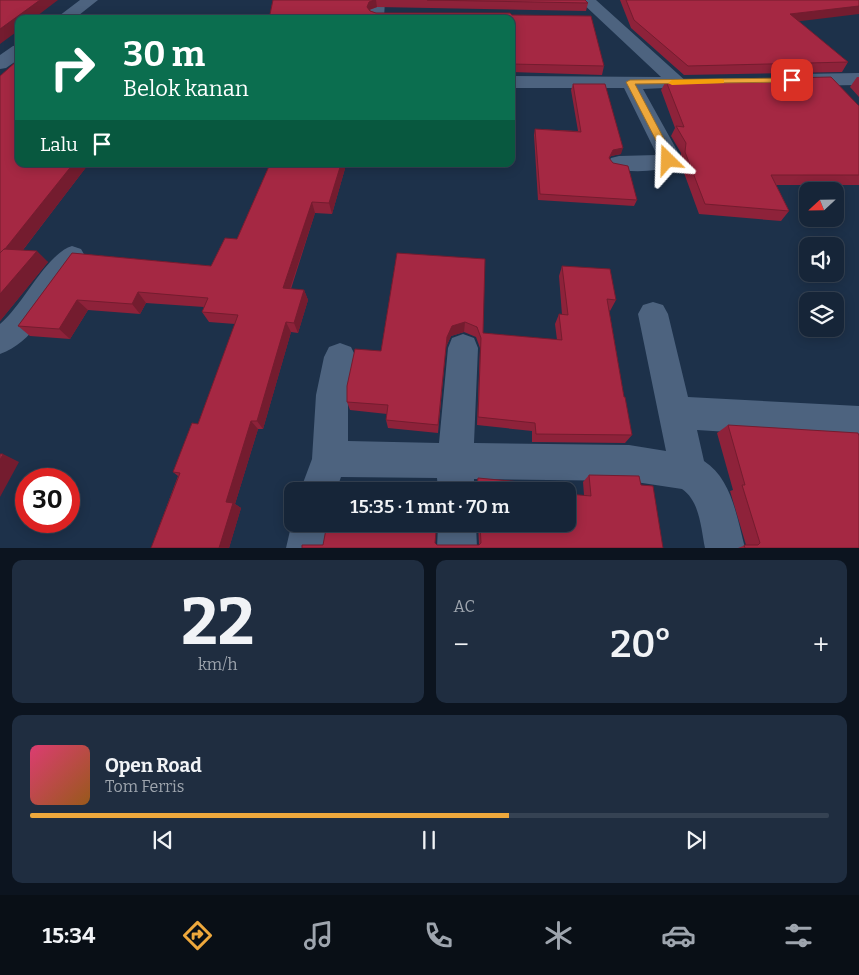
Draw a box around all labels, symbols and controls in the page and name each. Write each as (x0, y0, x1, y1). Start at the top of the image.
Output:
text: 30 m (123, 33, 205, 75)
icon: right (40, 35, 105, 100)
pin (771, 59, 813, 101)
icon: arrive (778, 66, 806, 94)
text: Belok kanan (123, 75, 249, 102)
icon: arrive (88, 130, 116, 158)
text: Lalu (40, 133, 78, 156)
position arrow (641, 133, 693, 185)
north arrow (799, 182, 844, 228)
map controls (799, 182, 844, 337)
button: sound (799, 237, 844, 282)
button: layers (799, 292, 844, 337)
speed limit sign: 30 (15, 468, 80, 533)
text: 15:35 · 1 mnt · 70 m (350, 495, 510, 518)
text: 22 (181, 583, 254, 661)
text: AC (454, 597, 475, 616)
text: 20° (610, 621, 672, 667)
text: − (454, 628, 469, 661)
text: + (813, 628, 829, 661)
text: km/h (198, 655, 238, 674)
text: Open Road (105, 754, 202, 777)
text: Tom Ferris (105, 777, 184, 796)
icon: previous (149, 826, 177, 854)
icon: pause (415, 826, 443, 854)
icon: next (682, 826, 710, 854)
icon: directions (180, 918, 215, 953)
icon: music (301, 918, 336, 953)
icon: phone (421, 918, 456, 953)
icon: climate (541, 918, 576, 953)
icon: car (661, 918, 696, 953)
icon: filters (781, 918, 816, 953)
text: 15:34 (43, 922, 95, 949)

